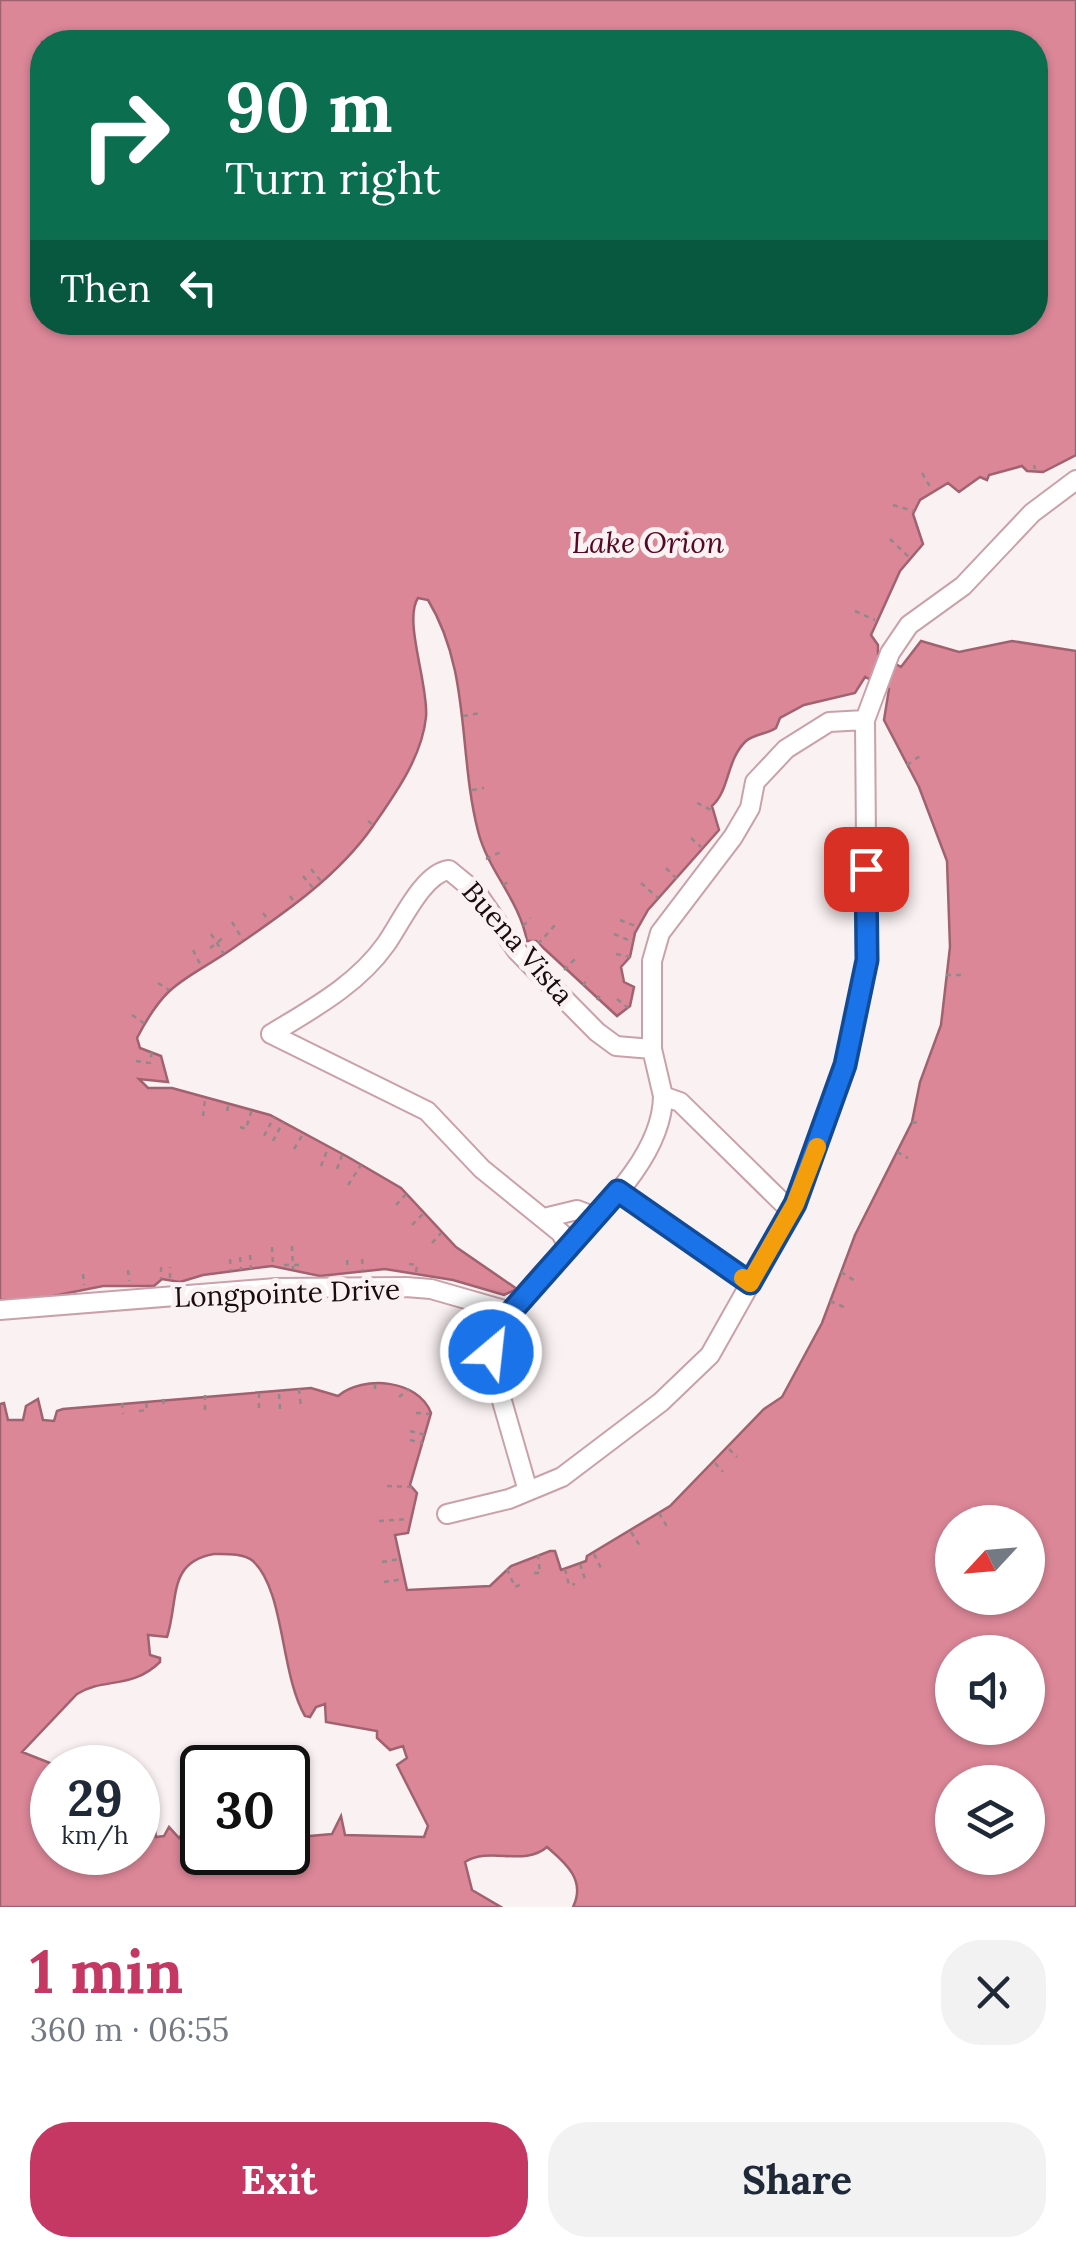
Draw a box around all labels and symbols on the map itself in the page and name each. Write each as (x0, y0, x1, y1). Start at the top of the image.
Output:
water label: Lake Orion (572, 523, 725, 561)
pin (824, 827, 909, 912)
street label: Buena Vista (455, 874, 581, 1012)
street label: Longpointe Drive (173, 1271, 401, 1315)
position arrow (439, 1300, 543, 1404)
north arrow (935, 1505, 1045, 1615)
speed limit sign: 30 (180, 1745, 310, 1875)

